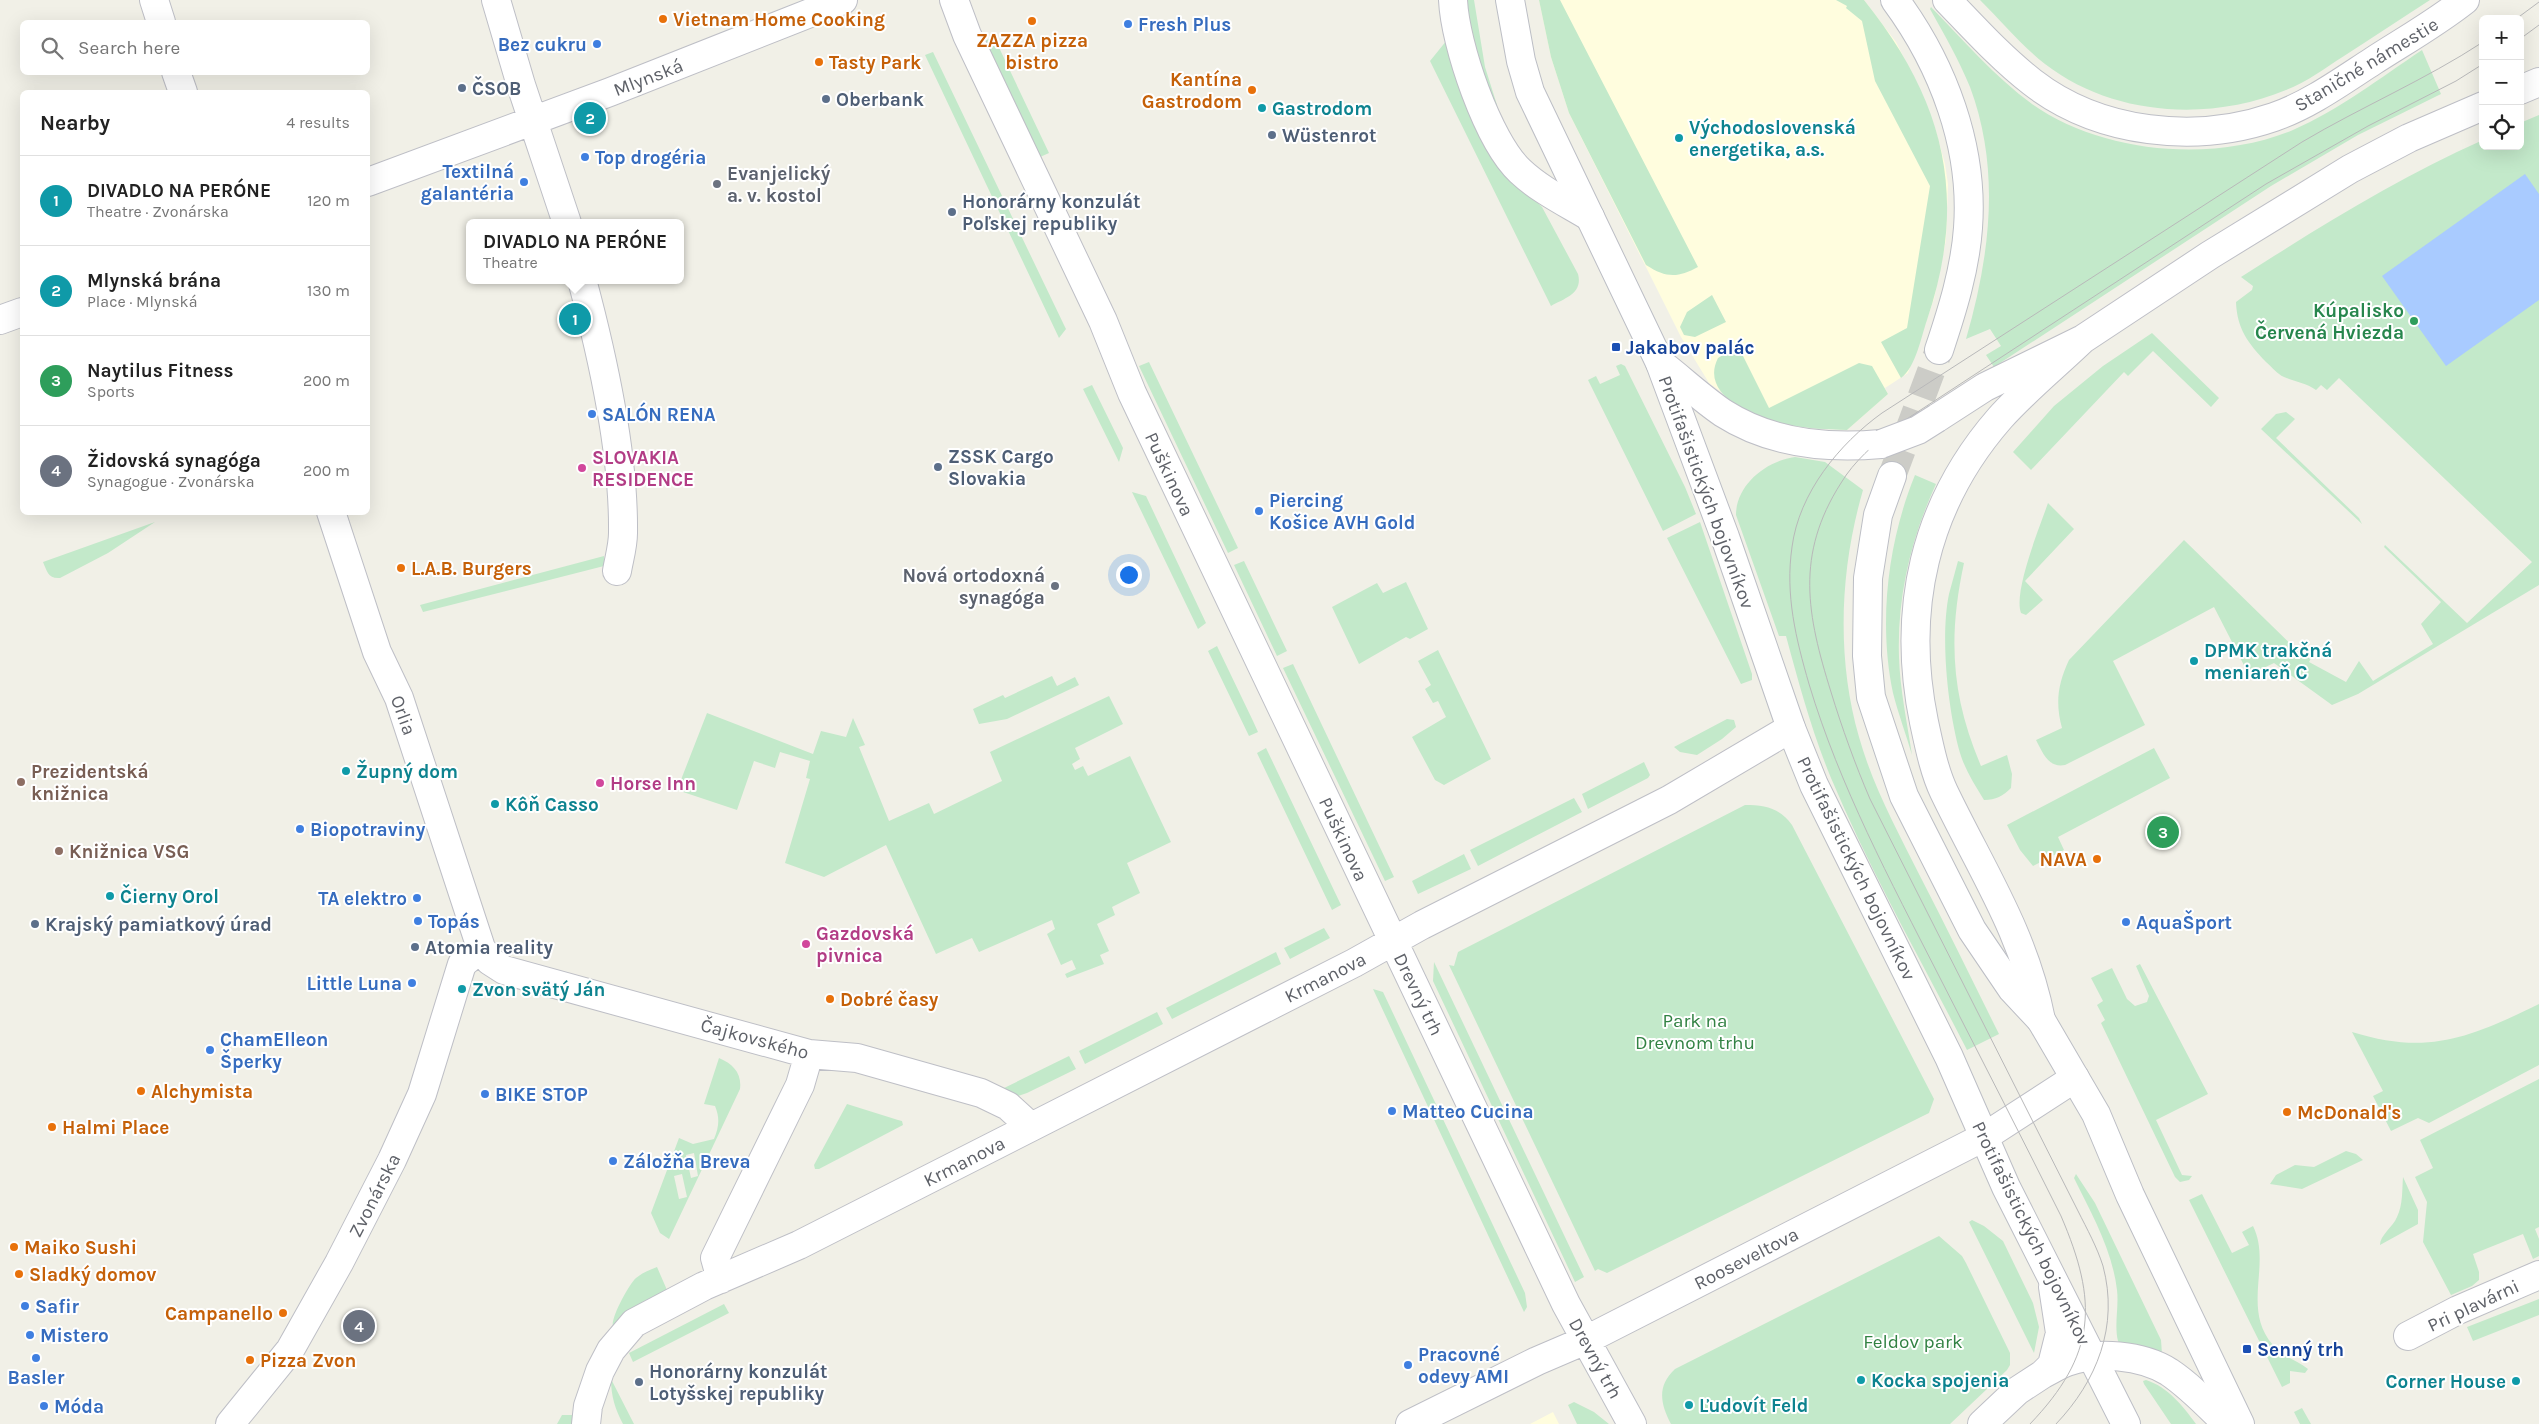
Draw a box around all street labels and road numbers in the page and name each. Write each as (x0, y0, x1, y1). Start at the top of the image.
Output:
street label: Staničné námestie (2291, 13, 2442, 116)
street label: Mlynská (610, 55, 686, 101)
street label: Protifašistických bojovníkov (1654, 373, 1759, 612)
street label: Puškinova (1140, 429, 1198, 520)
street label: Orlia (386, 693, 420, 738)
street label: Protifašistických bojovníkov (1792, 753, 1920, 984)
street label: Puškinova (1314, 794, 1372, 885)
street label: Krmanova (1281, 948, 1370, 1008)
street label: Drevný trh (1389, 950, 1447, 1039)
street label: Čajkovského (698, 1014, 811, 1064)
street label: Protifašistických bojovníkov (1967, 1118, 2095, 1349)
street label: Krmanova (920, 1132, 1009, 1192)
street label: Zvonárska (344, 1150, 405, 1241)
street label: Rooseveltova (1691, 1223, 1802, 1295)
street label: Pri plavárni (2424, 1275, 2523, 1337)
street label: Drevný trh (1564, 1314, 1626, 1403)

